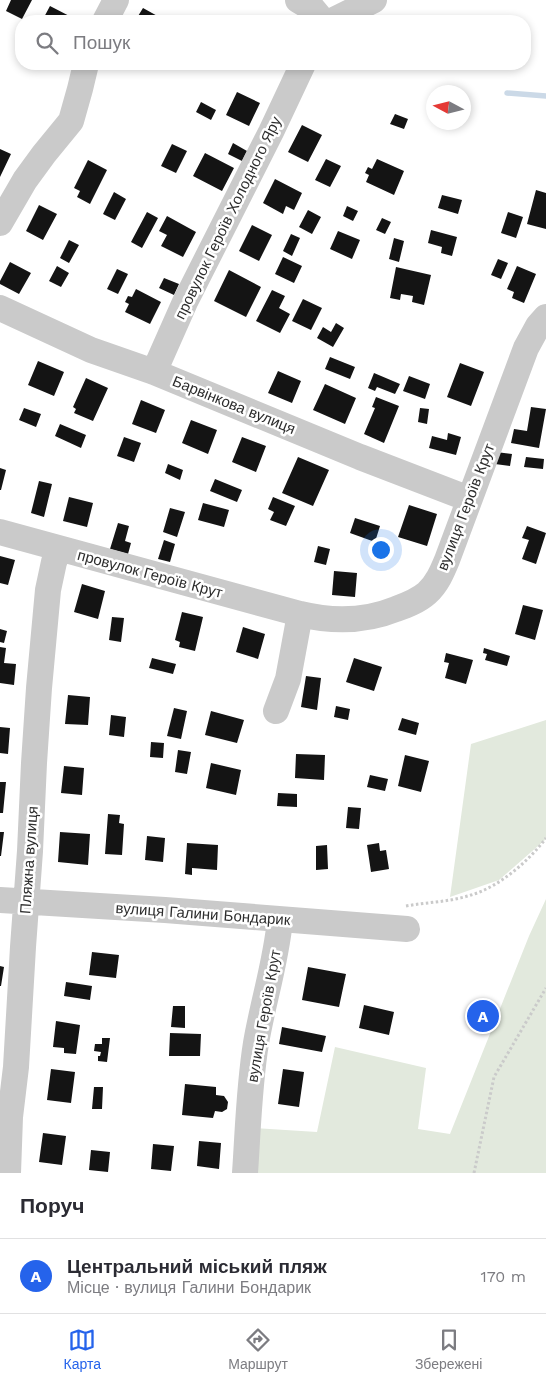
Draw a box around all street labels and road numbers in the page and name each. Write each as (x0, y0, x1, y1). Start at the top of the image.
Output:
street label: провулок Героїв Холодного Яру (171, 113, 285, 322)
street label: Барвінкова вулиця (170, 372, 298, 438)
street label: вулиця Героїв Крут (434, 441, 499, 573)
street label: провулок Героїв Крут (76, 546, 225, 602)
street label: Пляжна вулиця (16, 805, 42, 915)
street label: вулиця Галини Бондарик (115, 899, 291, 929)
street label: вулиця Героїв Крут (243, 948, 285, 1084)

